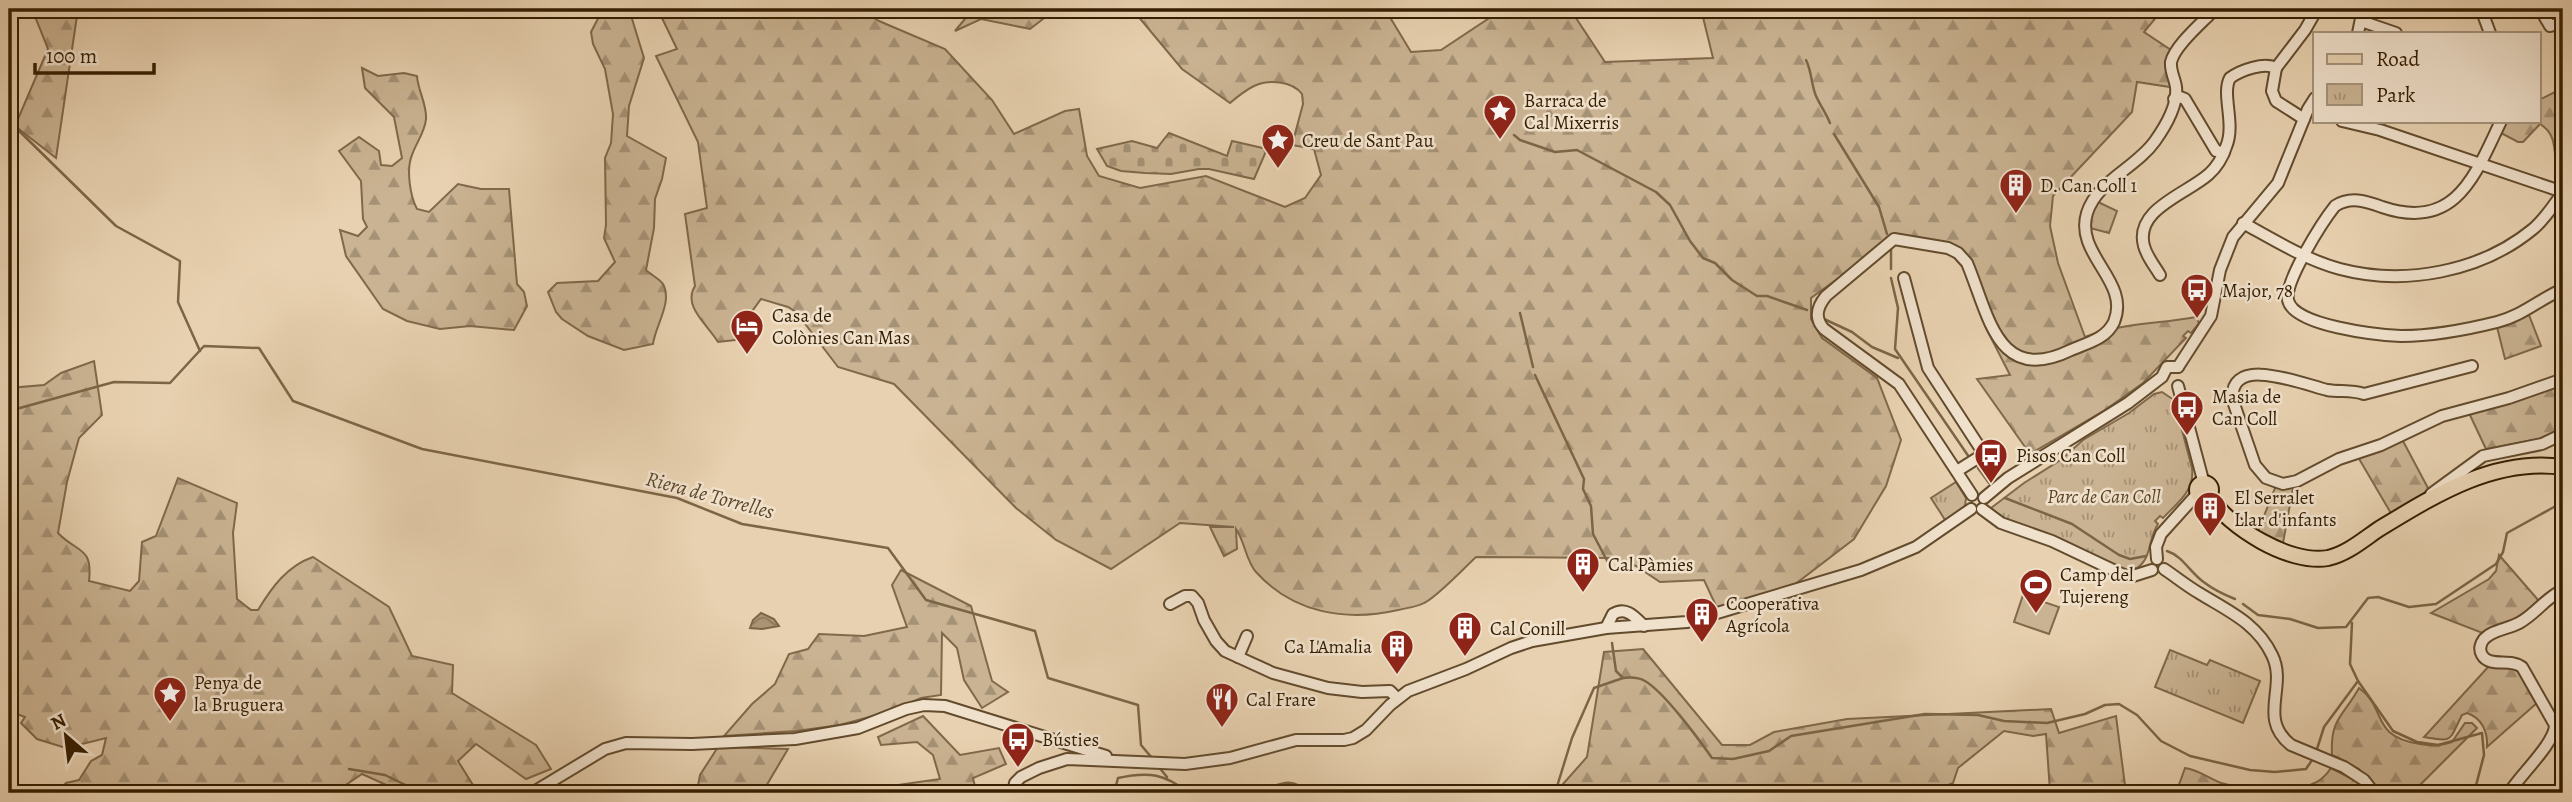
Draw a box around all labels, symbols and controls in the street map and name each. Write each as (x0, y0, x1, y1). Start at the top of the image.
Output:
scale bar (35, 32, 154, 76)
legend (2313, 32, 2540, 122)
text: 100 m (46, 42, 97, 70)
text: Road (2376, 45, 2420, 73)
text: Park (2376, 81, 2416, 109)
place label: Barraca de Cal Mixerris (1524, 88, 1619, 136)
place icon: Barraca de Cal Mixerris (1481, 92, 1519, 141)
place icon: Creu de Sant Pau (1259, 121, 1297, 170)
place label: Creu de Sant Pau (1302, 128, 1435, 154)
building icon: D. Can Coll 1 (1997, 166, 2035, 215)
place label: D. Can Coll 1 (2040, 173, 2138, 199)
bus stop icon: Major, 78 (2178, 271, 2216, 320)
place label: Major, 78 (2222, 278, 2293, 304)
place label: Casa de Colònies Can Mas (772, 303, 910, 351)
hotel icon: Casa de Colònies Can Mas (728, 307, 766, 356)
place label: Masia de Can Coll (2212, 384, 2281, 432)
bus stop icon: Masia de Can Coll (2168, 388, 2206, 437)
bus stop icon: Pisos Can Coll (1972, 436, 2010, 485)
place label: Pisos Can Coll (2016, 443, 2126, 469)
water label: Riera de Torrelles (643, 464, 777, 526)
park label: Parc de Can Coll (2047, 484, 2161, 510)
place label: El Serralet Llar d'infants (2234, 485, 2337, 533)
building icon: El Serralet Llar d'infants (2191, 489, 2229, 538)
building icon: Cal Pàmies (1564, 545, 1602, 594)
place label: Cal Pàmies (1608, 552, 1693, 578)
place label: Camp del Tujereng (2060, 562, 2134, 610)
sports icon: Camp del Tujereng (2017, 566, 2055, 615)
place label: Cooperativa Agrícola (1725, 591, 1820, 639)
building icon: Cooperativa Agrícola (1683, 595, 1721, 644)
building icon: Cal Conill (1446, 609, 1484, 658)
place label: Cal Conill (1490, 616, 1566, 642)
building icon: Ca L'Amalia (1378, 627, 1416, 676)
place label: Ca L'Amalia (1284, 634, 1372, 660)
place label: Penya de la Bruguera (194, 670, 284, 718)
place icon: Penya de la Bruguera (151, 674, 189, 723)
restaurant icon: Cal Frare (1203, 680, 1241, 729)
place label: Cal Frare (1246, 687, 1316, 713)
north arrow (32, 700, 102, 770)
text: N (46, 707, 71, 737)
bus stop icon: Bústies (999, 720, 1037, 769)
place label: Bústies (1042, 727, 1099, 753)

